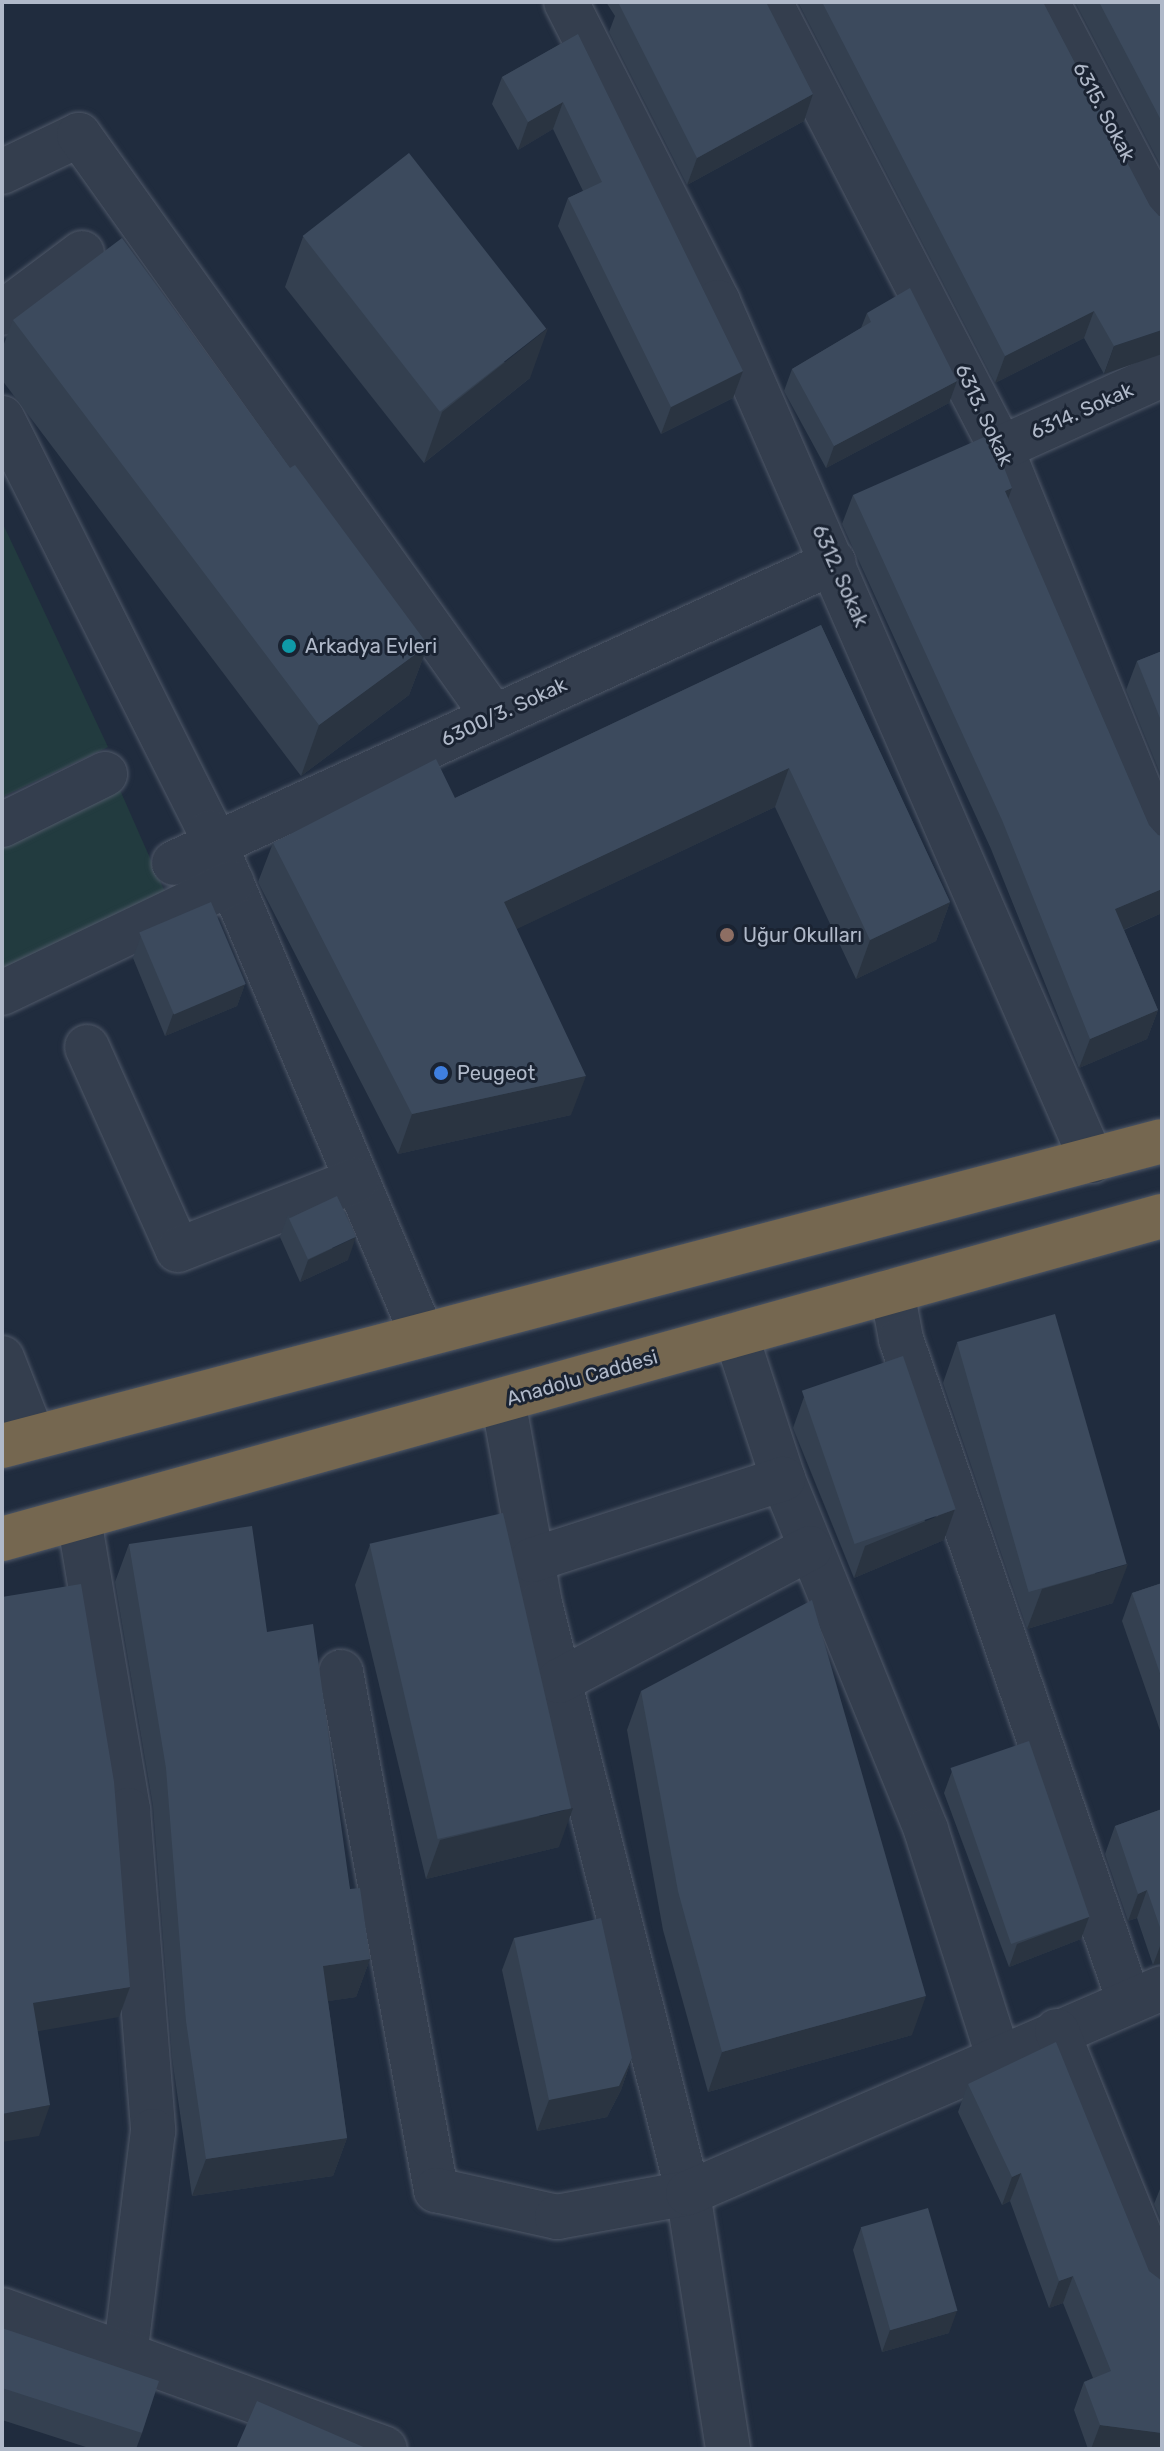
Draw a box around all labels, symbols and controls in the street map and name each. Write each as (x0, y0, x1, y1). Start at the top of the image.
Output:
street label: 6315. Sokak (1068, 58, 1140, 166)
street label: 6313. Sokak (950, 360, 1018, 470)
street label: 6314. Sokak (1027, 378, 1137, 444)
street label: 6312. Sokak (807, 521, 873, 631)
place label: Arkadya Evleri (305, 634, 437, 658)
marker: Arkadya Evleri (280, 637, 298, 655)
street label: 6300/3. Sokak (437, 672, 571, 752)
place label: Uğur Okulları (743, 923, 863, 947)
marker: Uğur Okulları (718, 926, 736, 944)
place label: Peugeot (457, 1061, 535, 1085)
marker: Peugeot (432, 1064, 450, 1082)
street label: Anadolu Caddesi (504, 1345, 660, 1411)

